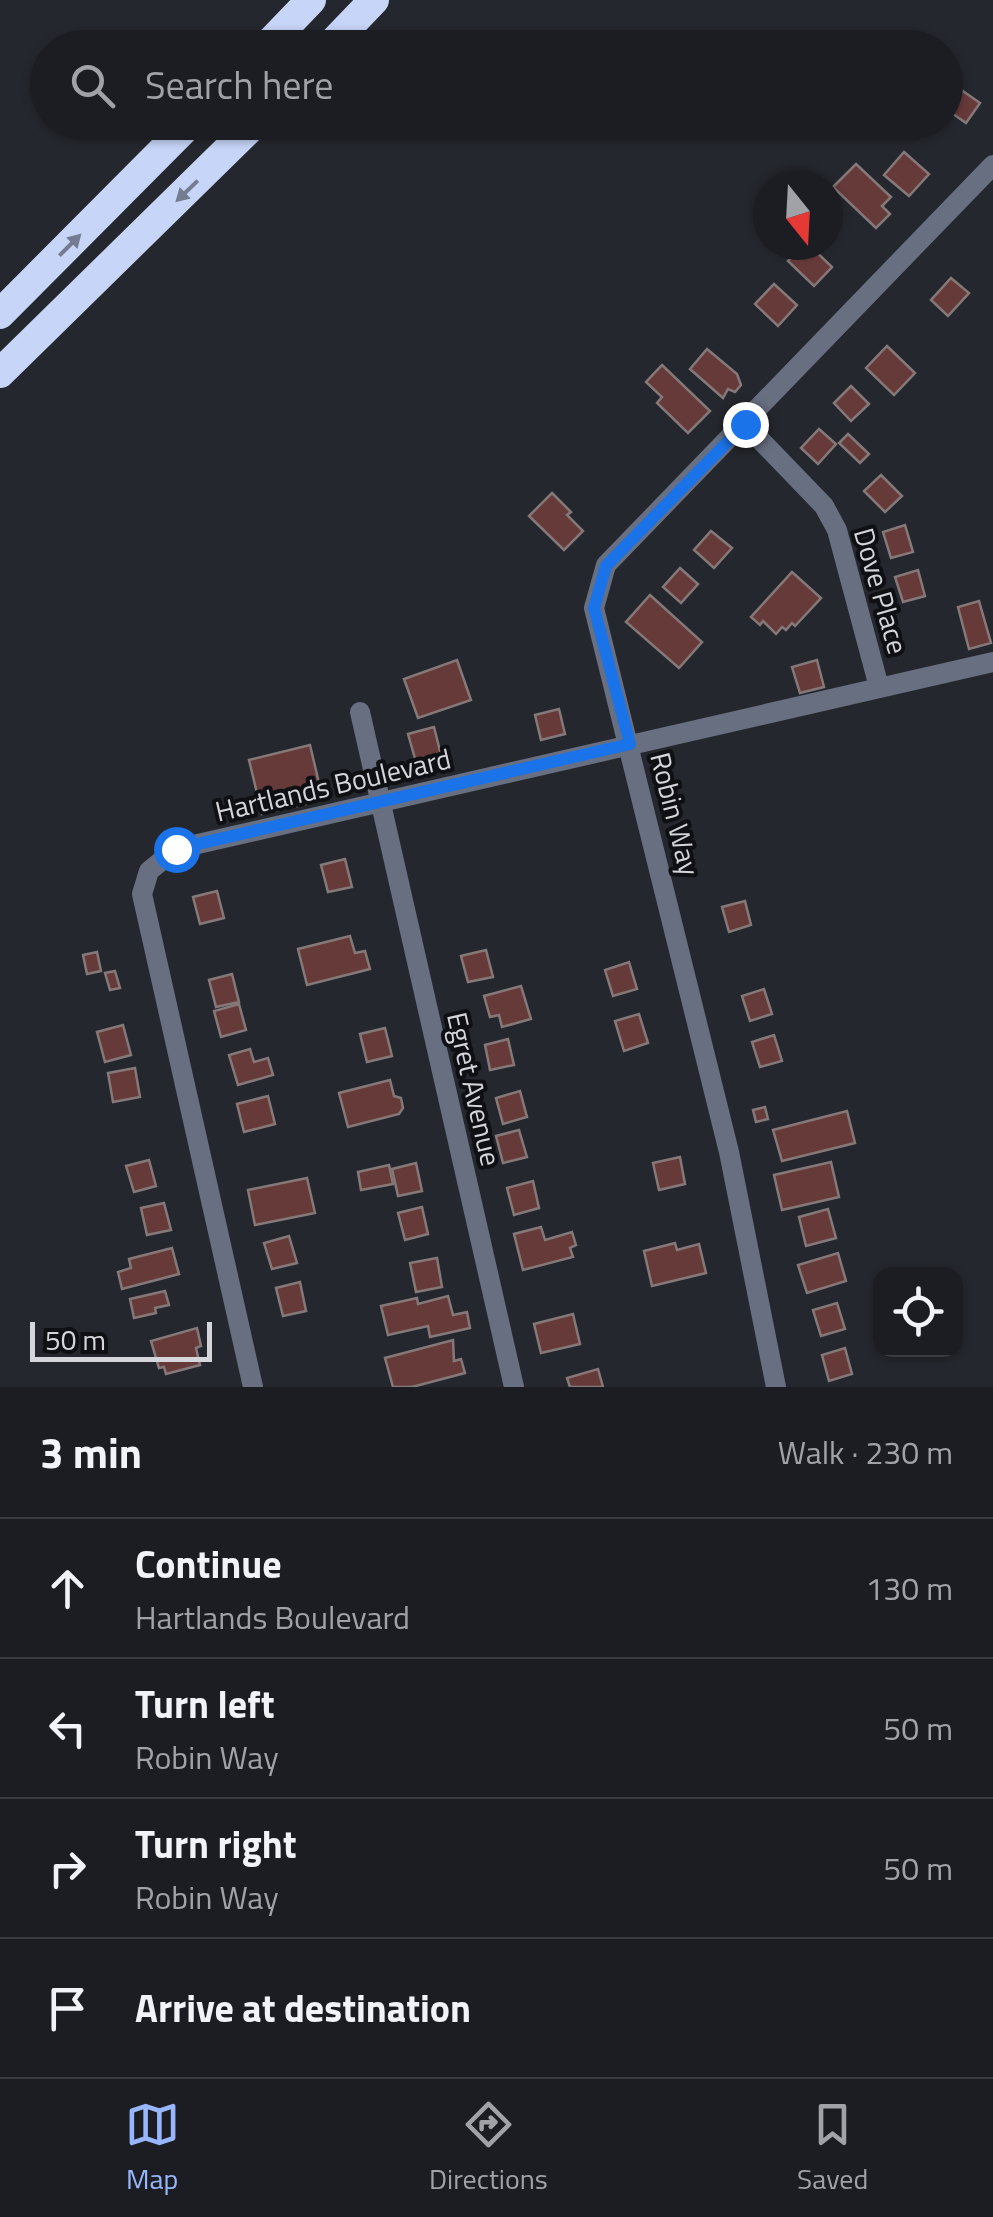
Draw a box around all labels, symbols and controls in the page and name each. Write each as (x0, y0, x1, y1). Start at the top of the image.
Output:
search box (30, 30, 963, 140)
text: Search here (145, 56, 333, 114)
icon: search (65, 58, 120, 113)
north arrow (753, 170, 843, 260)
one-way arrow (176, 179, 200, 202)
one-way arrow (57, 234, 81, 258)
route end (723, 402, 769, 448)
street label: Dove Place (843, 523, 920, 659)
street label: Hartlands Boulevard (211, 736, 455, 833)
street label: Robin Way (639, 748, 712, 880)
route start (154, 827, 200, 873)
street label: Egret Avenue (436, 1008, 513, 1170)
map controls (873, 1267, 963, 1357)
button: locate (873, 1267, 963, 1357)
scale bar (30, 1317, 212, 1362)
text: 50 m (45, 1318, 106, 1361)
text: 3 min (40, 1420, 142, 1484)
text: Walk · 230 m (778, 1428, 953, 1476)
text: Continue (135, 1535, 282, 1593)
icon: ahead (40, 1561, 95, 1616)
text: 130 m (865, 1564, 953, 1612)
text: Hartlands Boulevard (135, 1593, 410, 1641)
text: Turn left (135, 1675, 275, 1733)
icon: left (40, 1701, 95, 1756)
text: 50 m (883, 1704, 953, 1752)
text: Robin Way (135, 1733, 279, 1781)
text: Turn right (135, 1815, 297, 1873)
icon: right (40, 1841, 95, 1896)
text: 50 m (883, 1844, 953, 1892)
text: Robin Way (135, 1873, 279, 1921)
text: Arrive at destination (135, 1979, 471, 2037)
icon: arrive (40, 1981, 95, 2036)
tab: Map (125, 2097, 180, 2200)
tab: Directions (429, 2097, 548, 2200)
tab: Saved (797, 2097, 868, 2200)

